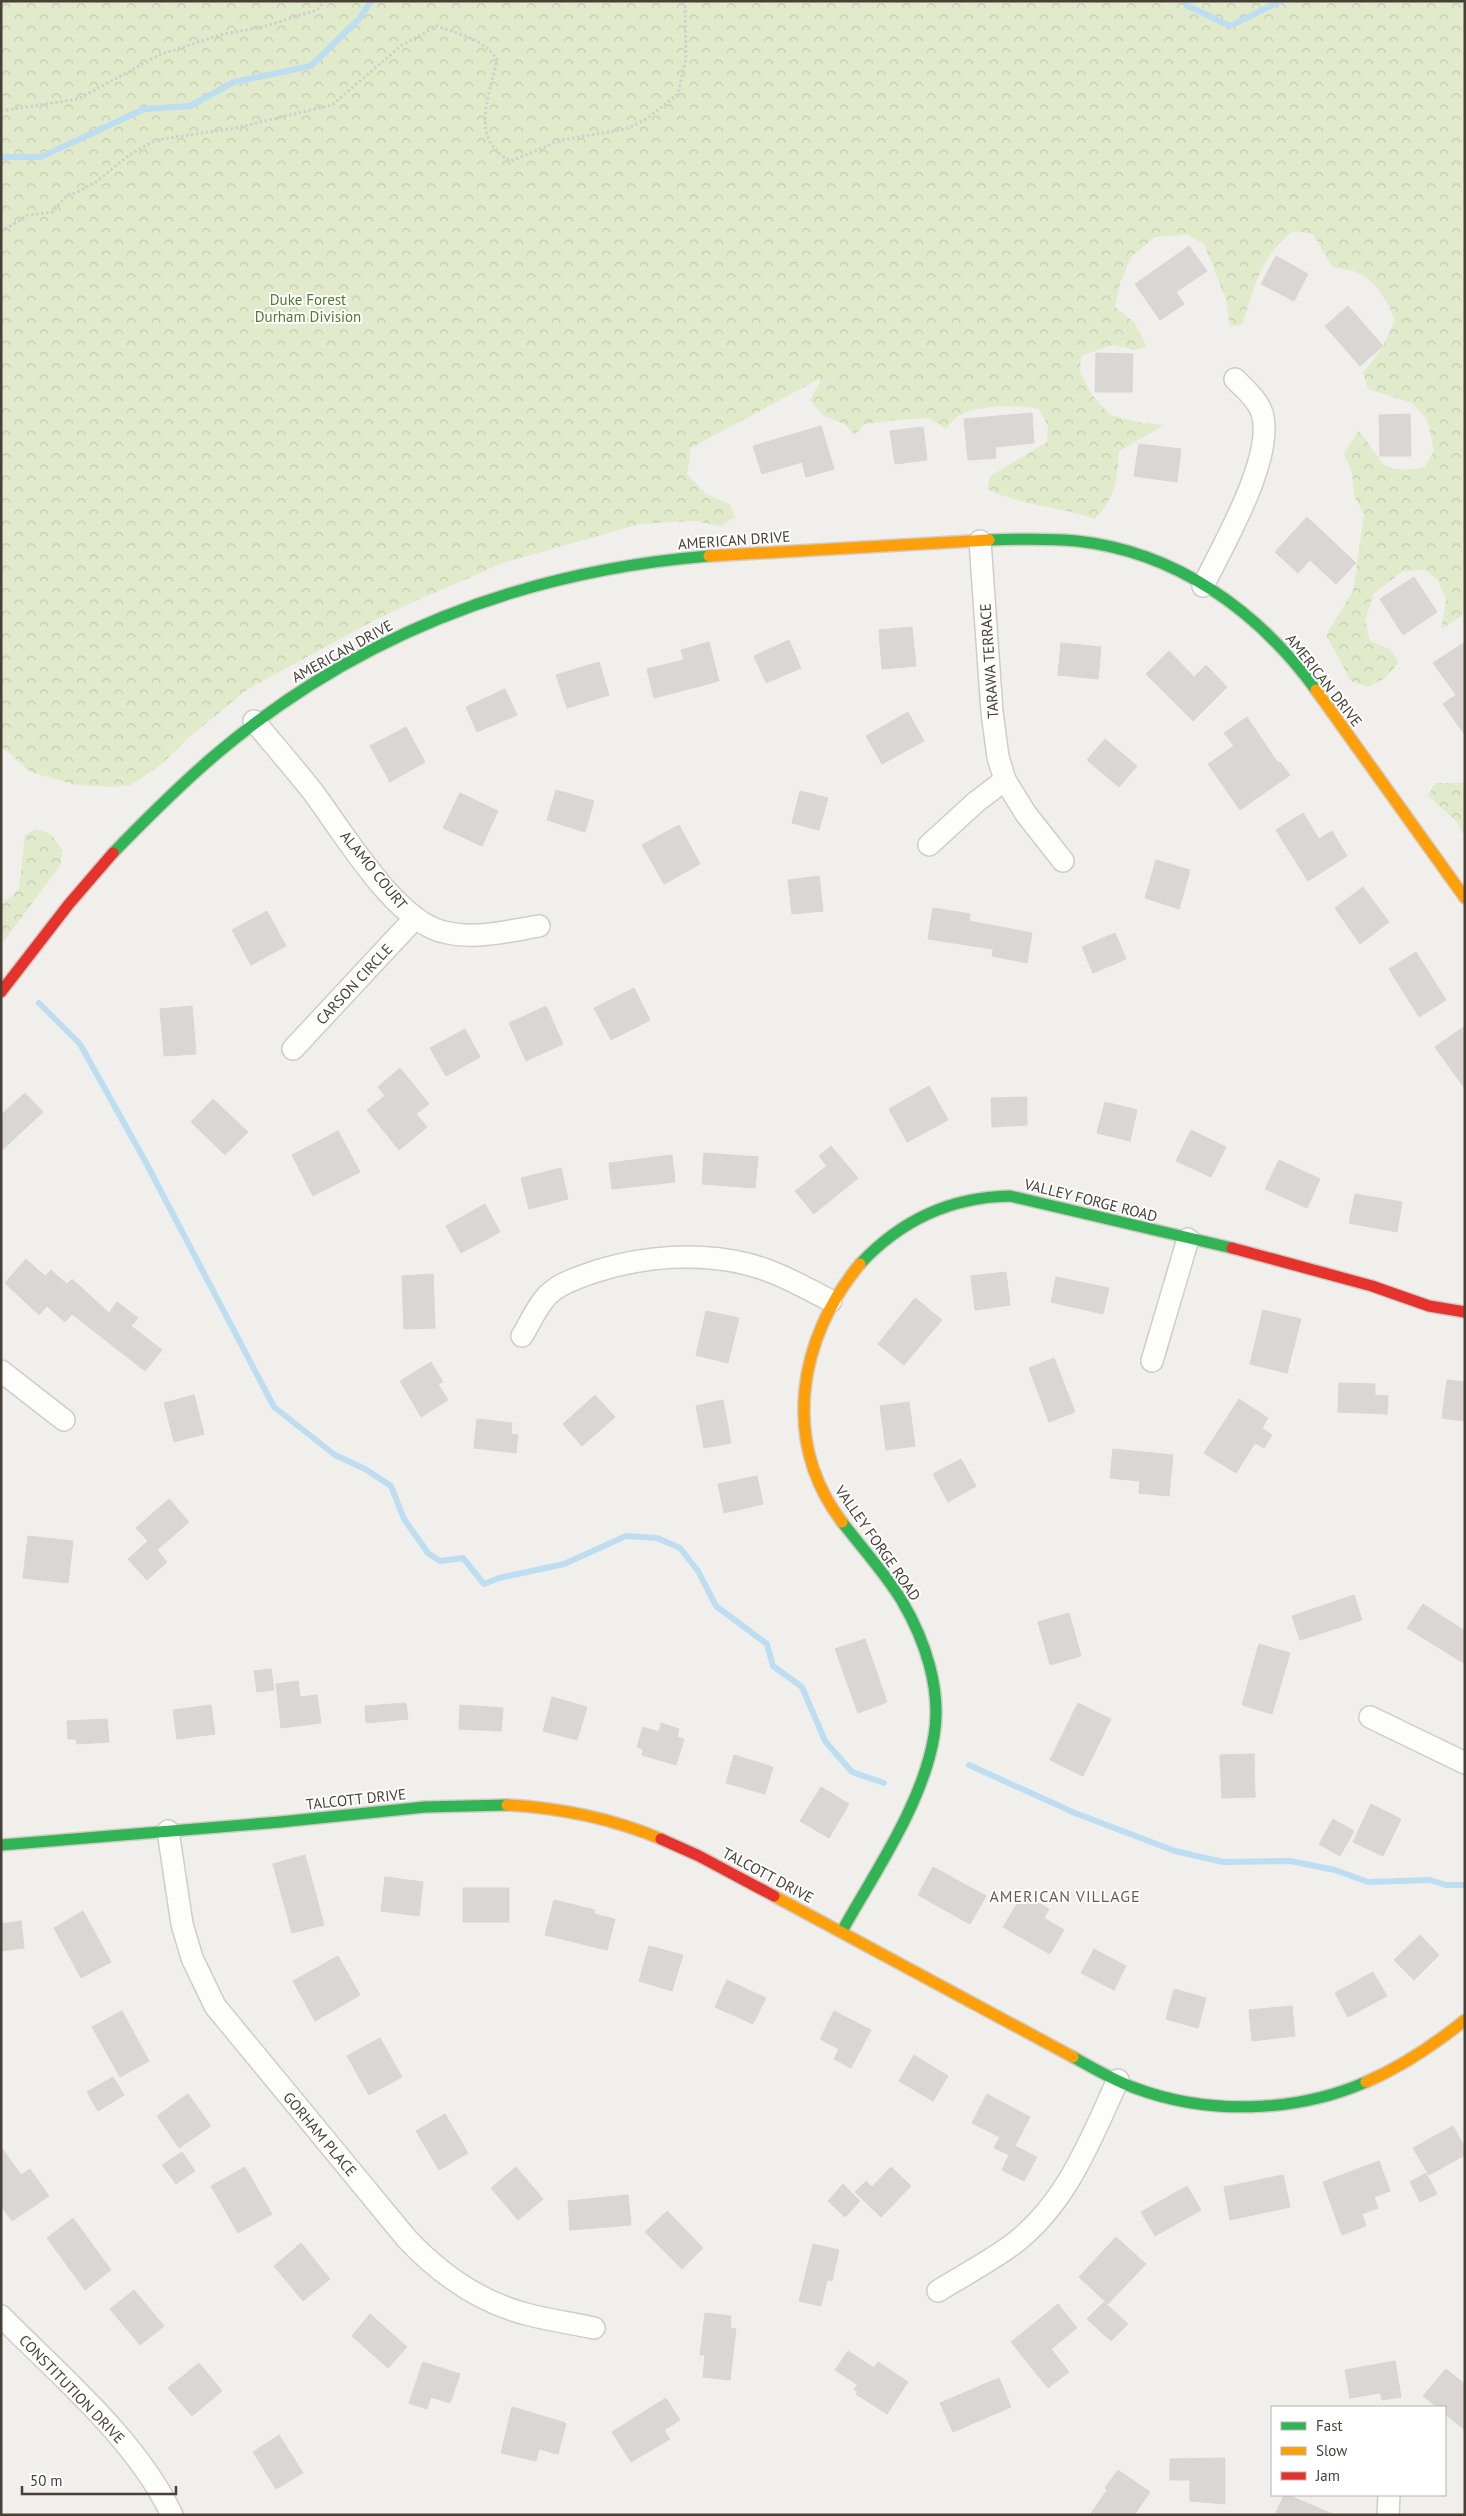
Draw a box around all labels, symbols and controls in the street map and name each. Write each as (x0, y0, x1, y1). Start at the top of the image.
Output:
park label: Duke Forest Durham Division (255, 290, 361, 326)
street label: AMERICAN DRIVE (677, 527, 791, 553)
street label: TARAWA TERRACE (975, 603, 1003, 719)
street label: AMERICAN DRIVE (288, 615, 396, 687)
street label: AMERICAN DRIVE (1282, 630, 1366, 730)
street label: ALAMO COURT (336, 827, 412, 914)
street label: CARSON CIRCLE (312, 940, 396, 1028)
street label: VALLEY FORGE ROAD (1022, 1174, 1159, 1226)
street label: VALLEY FORGE ROAD (831, 1481, 925, 1604)
street label: TALCOTT DRIVE (305, 1784, 407, 1814)
street label: TALCOTT DRIVE (719, 1843, 817, 1907)
district label: AMERICAN VILLAGE (989, 1886, 1141, 1906)
street label: GORHAM PLACE (279, 2088, 361, 2180)
street label: CONSTITUTION DRIVE (15, 2331, 129, 2447)
legend (1271, 2406, 1446, 2496)
text: Fast (1316, 2416, 1343, 2435)
text: Slow (1316, 2441, 1347, 2460)
scale bar (22, 2464, 176, 2496)
text: Jam (1315, 2466, 1340, 2485)
text: 50 m (30, 2471, 63, 2490)

